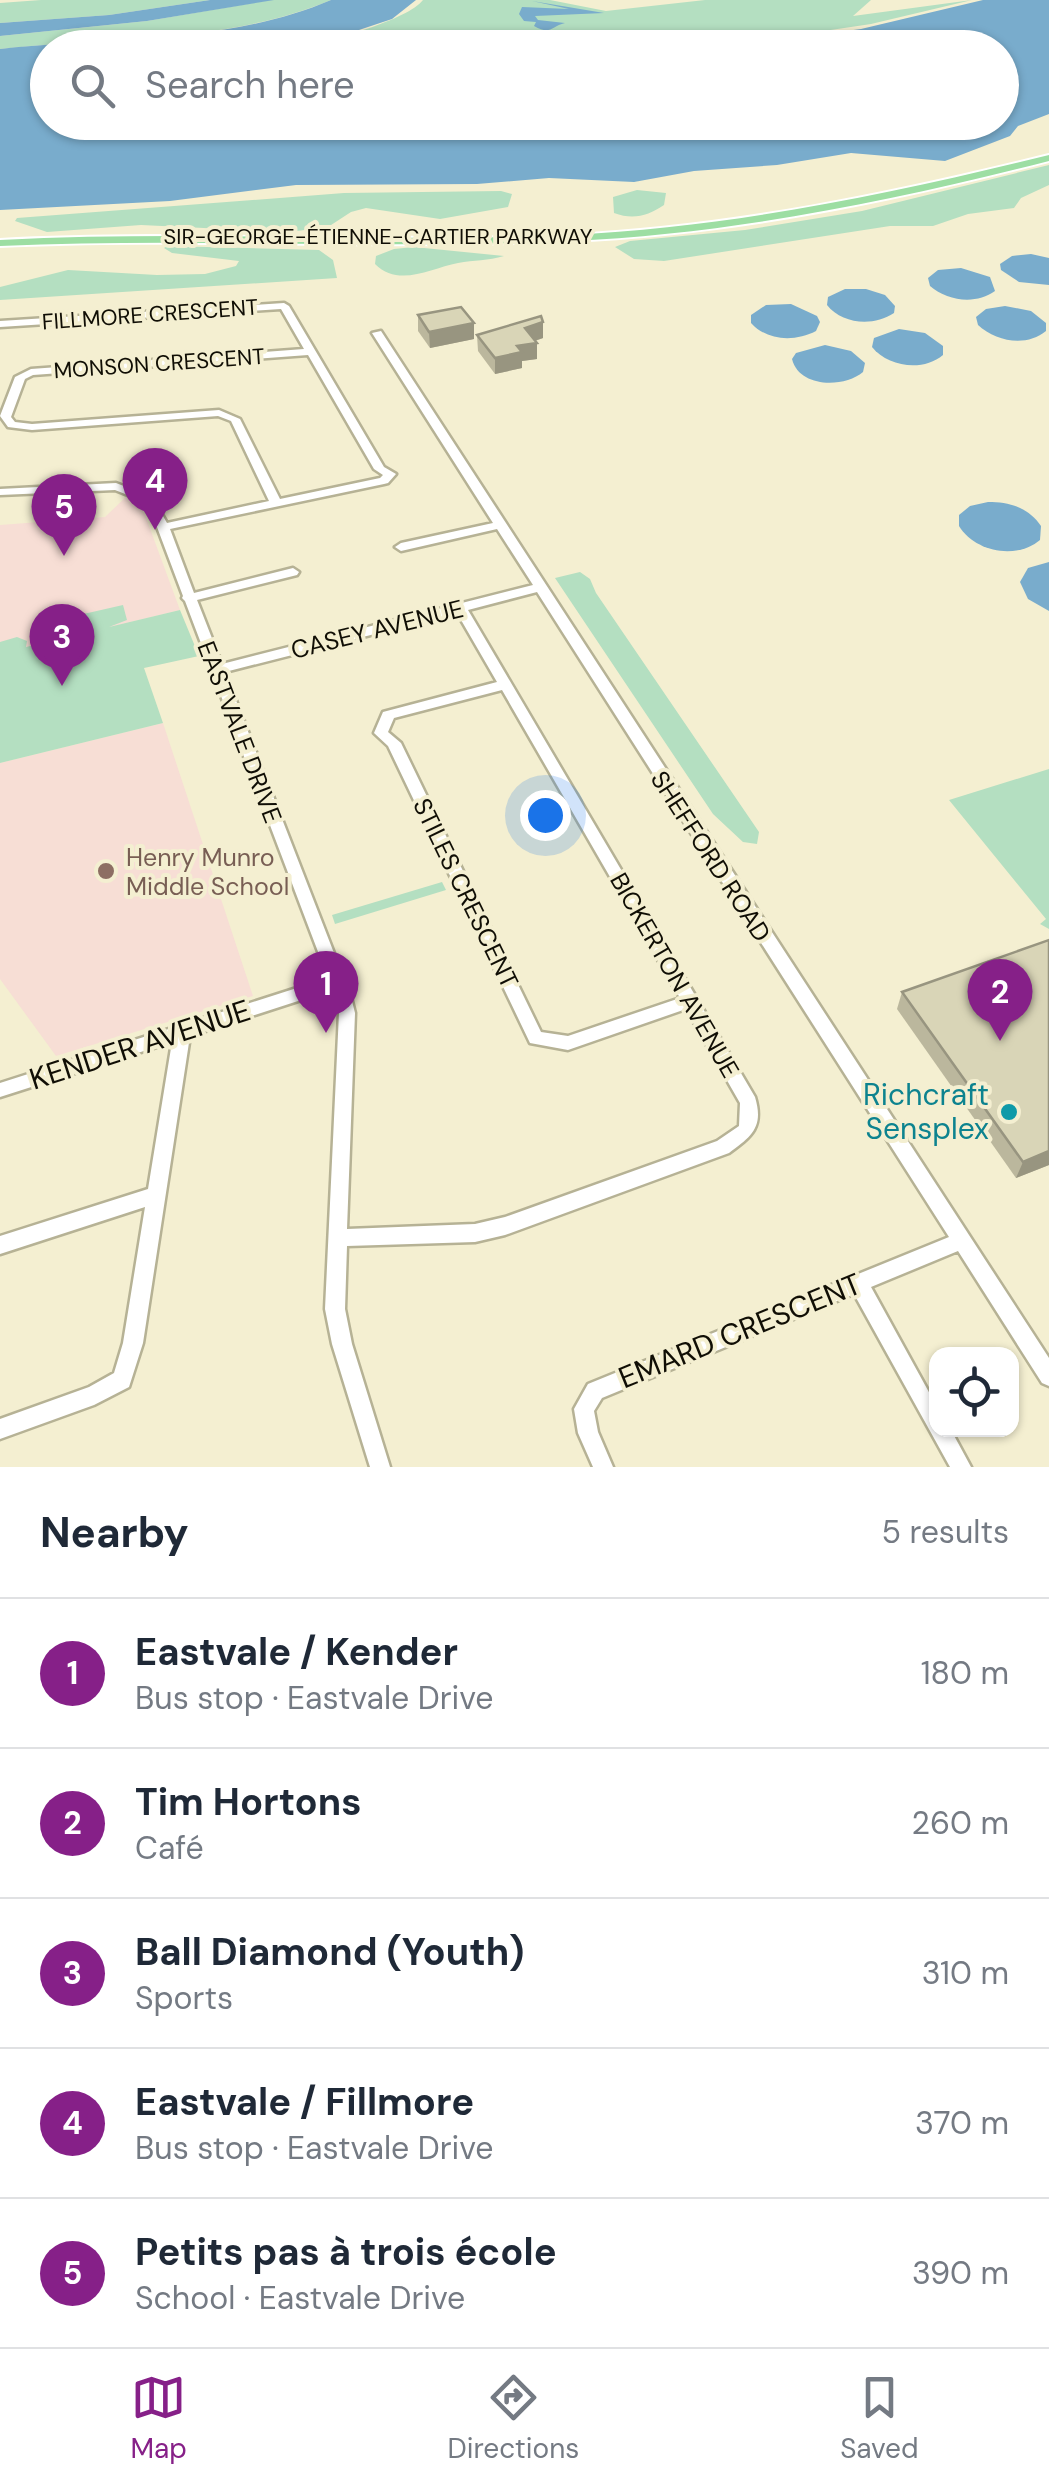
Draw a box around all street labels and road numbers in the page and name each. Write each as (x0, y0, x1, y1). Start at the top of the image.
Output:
street label: SIR-GEORGE-ÉTIENNE-CARTIER PARKWAY (164, 222, 593, 251)
street label: FILLMORE CRESCENT (41, 292, 259, 337)
street label: MONSON CRESCENT (53, 342, 265, 385)
street label: CASEY AVENUE (287, 592, 467, 667)
street label: EASTVALE DRIVE (190, 636, 289, 828)
street label: SHEFFORD ROAD (643, 765, 778, 948)
street label: STILES CRESCENT (405, 793, 526, 994)
street label: BICKERTON AVENUE (602, 867, 747, 1084)
street label: KENDER AVENUE (24, 990, 255, 1099)
street label: EMARD CRESCENT (613, 1264, 867, 1397)

